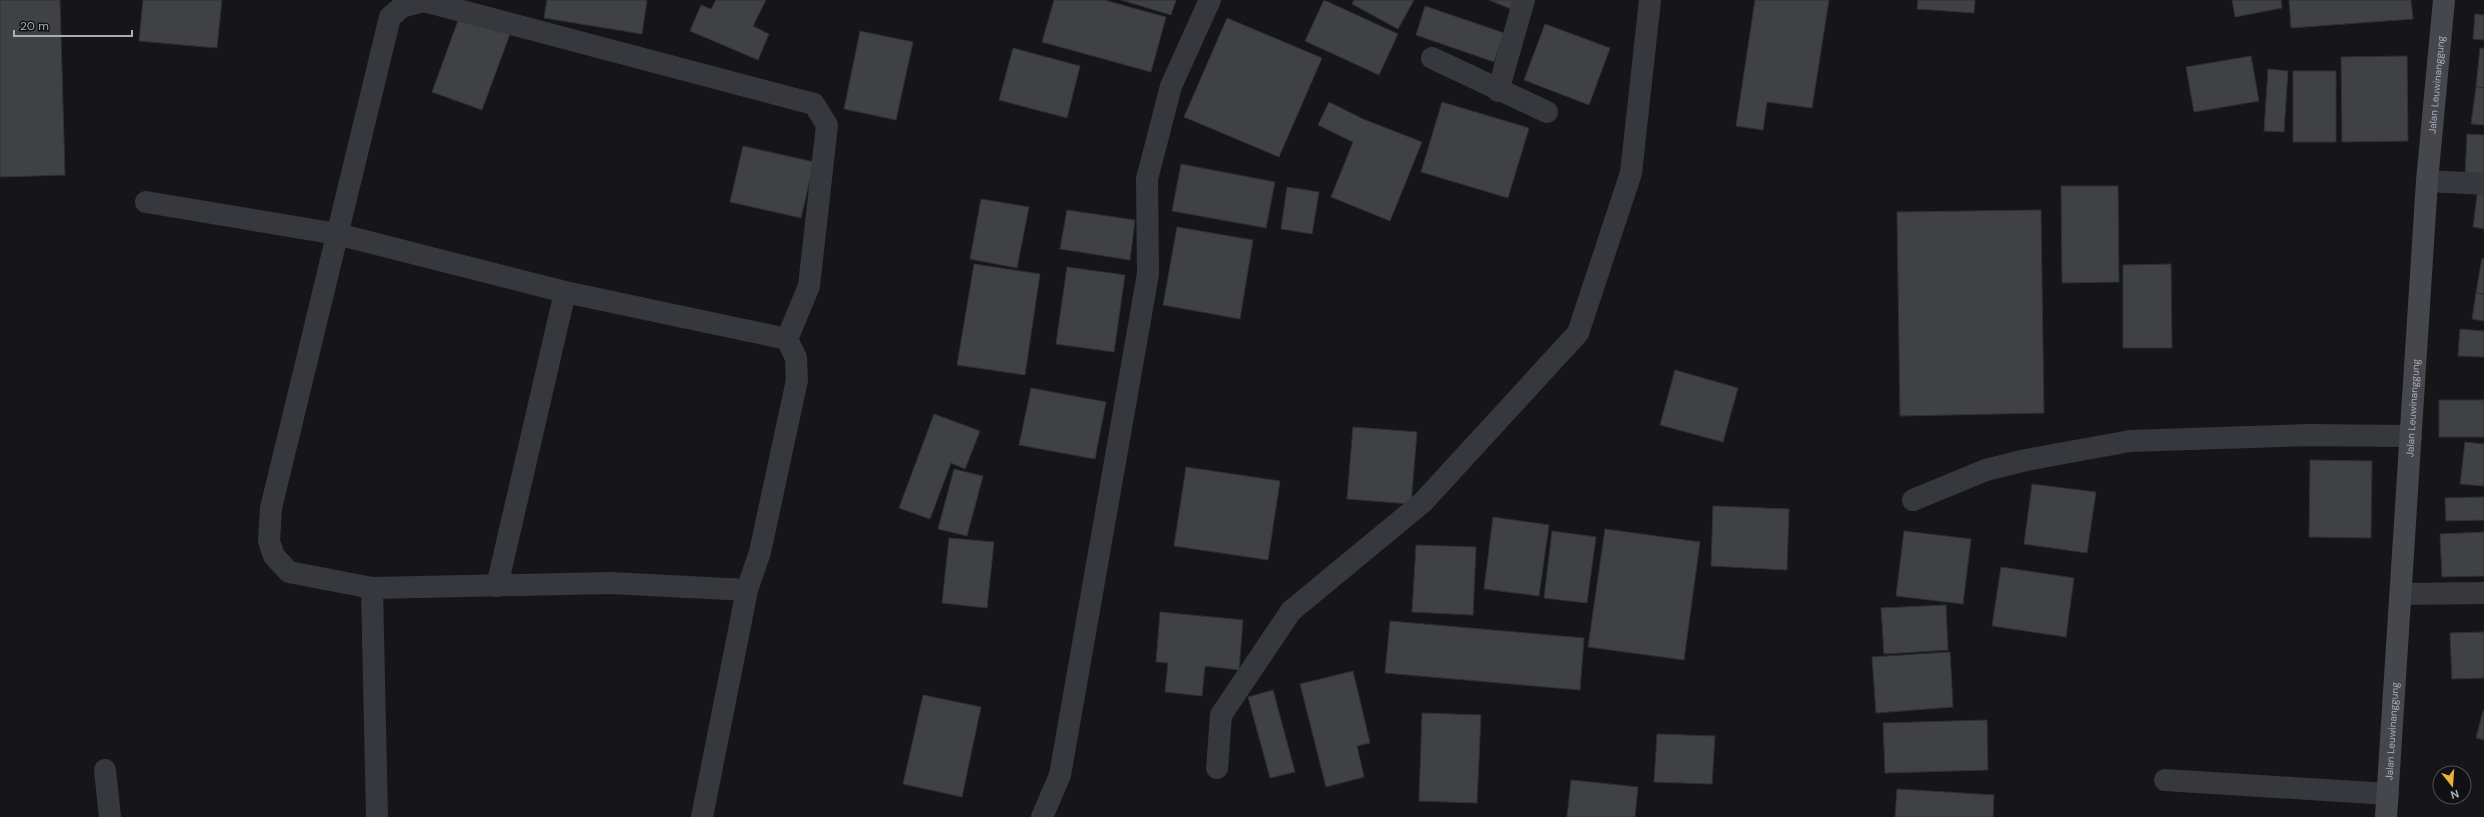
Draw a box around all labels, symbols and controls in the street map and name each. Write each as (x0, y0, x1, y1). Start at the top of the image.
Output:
scale bar (14, 12, 132, 38)
text: 20 m (20, 18, 49, 34)
street label: Jalan Leuwinanggung (2425, 35, 2448, 134)
street label: Jalan Leuwinanggung (2403, 358, 2423, 457)
street label: Jalan Leuwinanggung (2382, 681, 2402, 781)
north arrow (2432, 765, 2472, 805)
text: N (2449, 787, 2461, 802)

